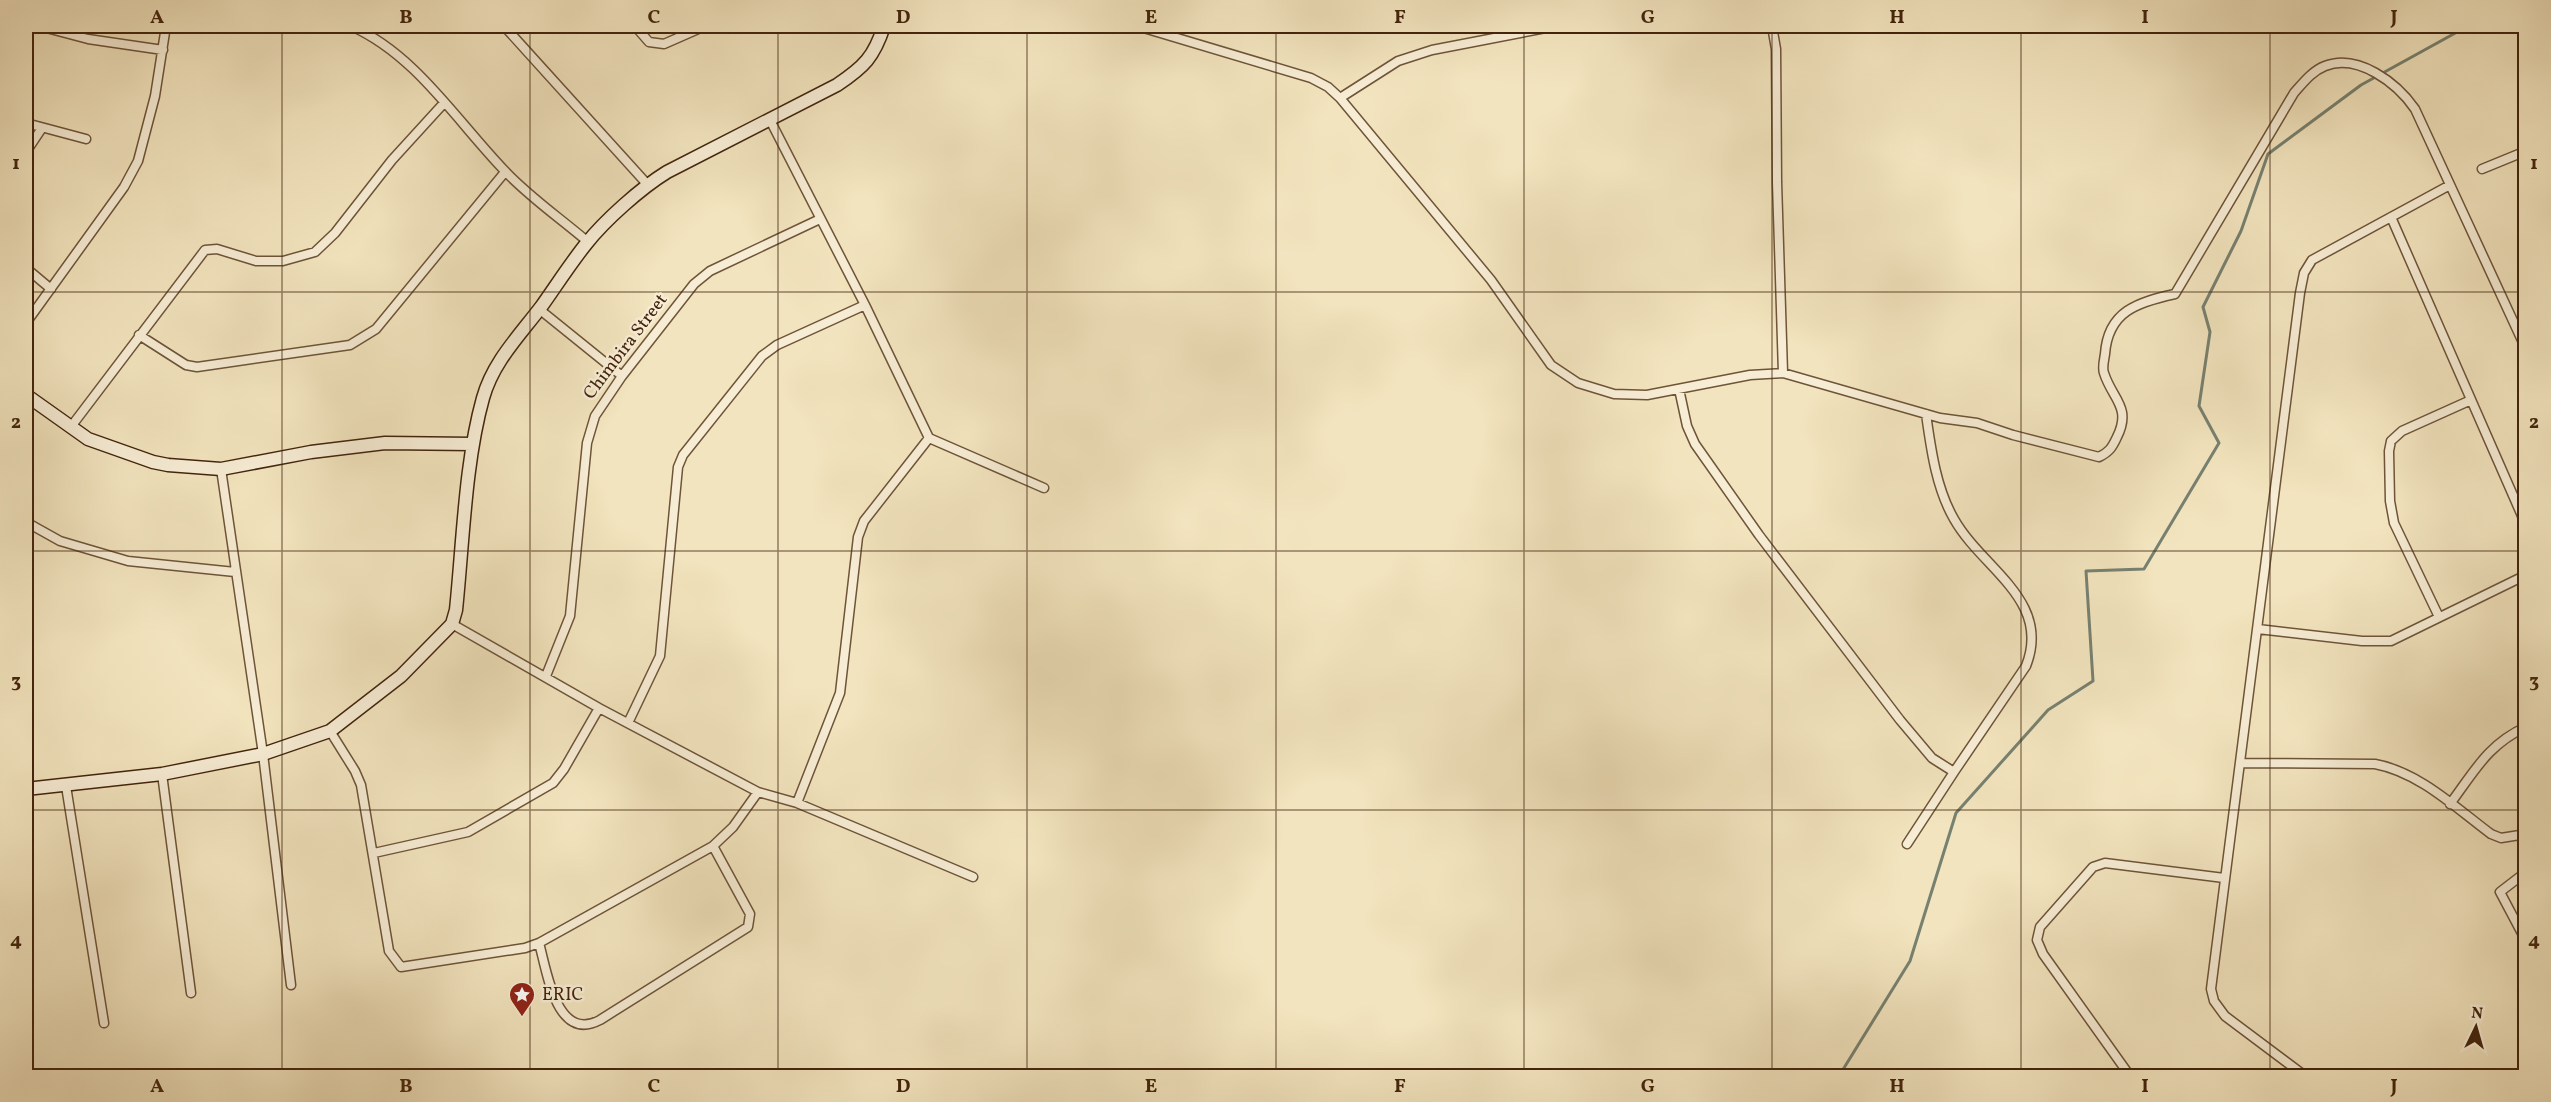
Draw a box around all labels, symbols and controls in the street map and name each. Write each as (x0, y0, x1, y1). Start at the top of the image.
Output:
text: A (150, 4, 164, 32)
text: B (399, 4, 413, 32)
text: C (648, 4, 661, 32)
text: D (896, 4, 910, 32)
text: E (1145, 4, 1157, 32)
text: F (1394, 4, 1406, 32)
text: G (1641, 4, 1655, 32)
text: H (1889, 4, 1905, 32)
text: I (2141, 4, 2149, 32)
text: J (2389, 4, 2398, 32)
text: 1 (12, 150, 20, 178)
text: 1 (2530, 150, 2538, 178)
street label: Chimbira Street (578, 289, 674, 405)
text: 2 (11, 409, 21, 437)
text: 2 (2529, 409, 2539, 437)
text: 3 (11, 668, 21, 696)
text: 3 (2529, 668, 2539, 696)
text: 4 (10, 927, 22, 955)
text: 4 (2528, 927, 2540, 955)
place icon: ERIC (507, 980, 537, 1018)
place label: ERIC (542, 983, 583, 1008)
north arrow (2446, 997, 2506, 1057)
text: N (2470, 1003, 2484, 1026)
text: A (150, 1073, 164, 1101)
text: B (399, 1073, 413, 1101)
text: C (648, 1073, 661, 1101)
text: D (896, 1073, 910, 1101)
text: E (1145, 1073, 1157, 1101)
text: F (1394, 1073, 1406, 1101)
text: G (1641, 1073, 1655, 1101)
text: H (1889, 1073, 1905, 1101)
text: I (2141, 1073, 2149, 1101)
text: J (2389, 1073, 2398, 1101)

